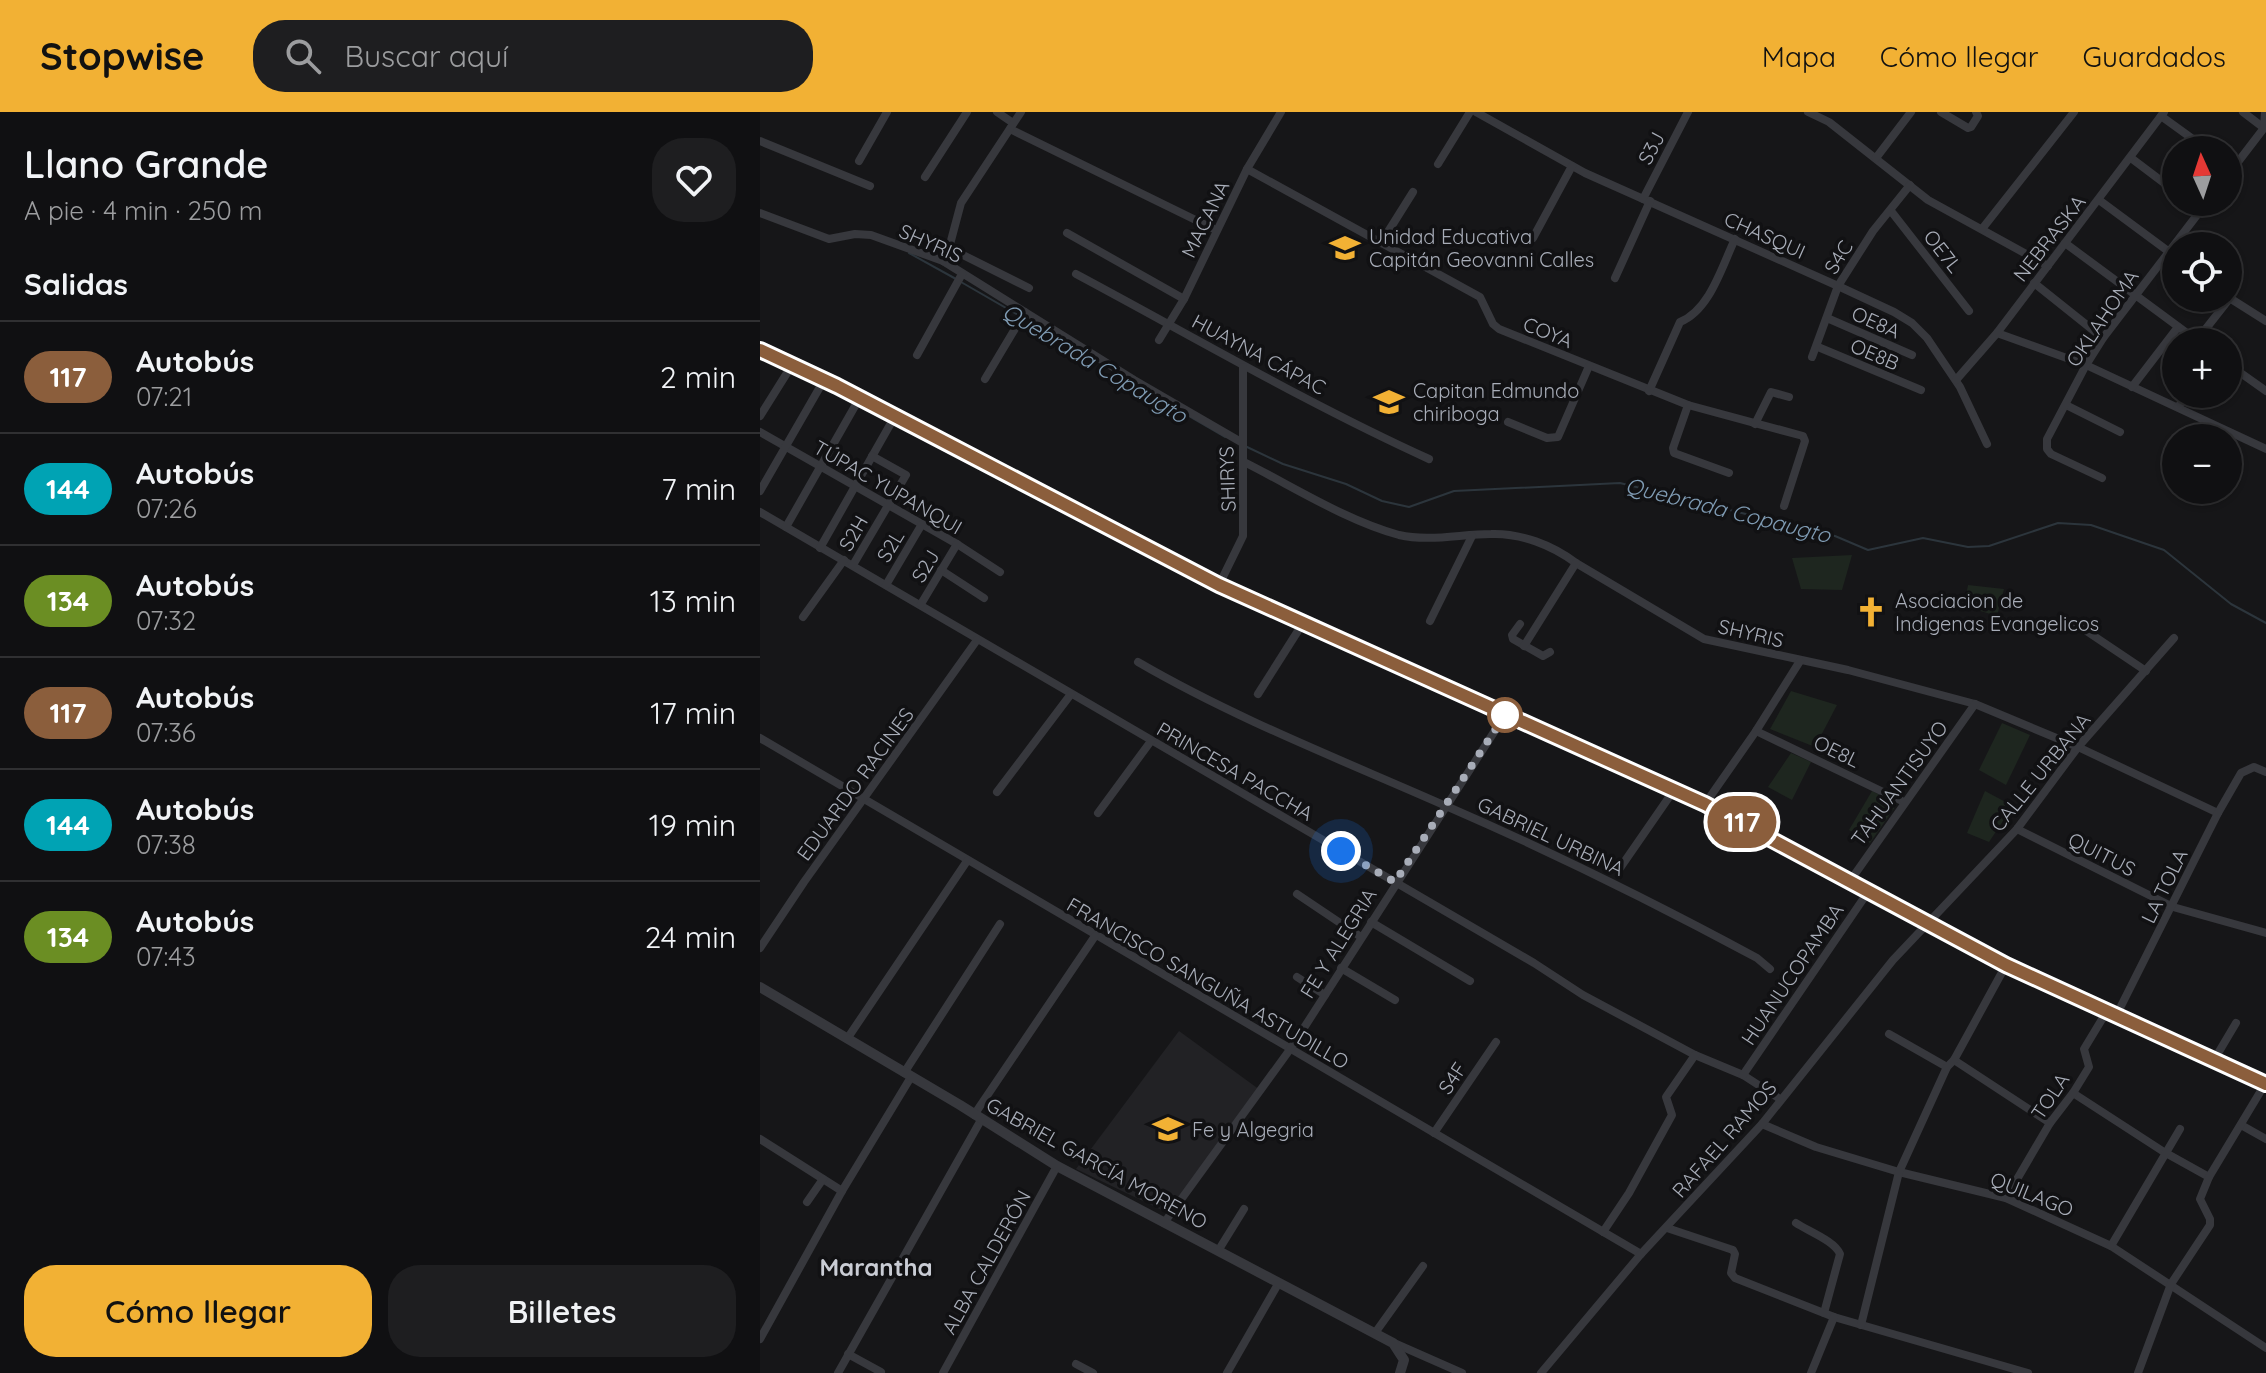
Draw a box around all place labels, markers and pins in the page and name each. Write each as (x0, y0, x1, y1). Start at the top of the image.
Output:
place label: Unidad Educativa Capitán Geovanni Calles (1369, 224, 1594, 272)
school or university icon: Unidad Educativa Capitán Geovanni Calles (1328, 231, 1362, 265)
place label: Capitan Edmundo chiriboga (1413, 378, 1579, 426)
school or university icon: Capitan Edmundo chiriboga (1372, 385, 1406, 419)
place label: Asociacion de Indigenas Evangelicos (1895, 588, 2099, 636)
church icon: Asociacion de Indigenas Evangelicos (1854, 595, 1888, 629)
unlabelled marker (1488, 698, 1522, 732)
school or university icon: Fe y Algegria (1151, 1112, 1185, 1146)
place label: Fe y Algegria (1192, 1117, 1314, 1142)

